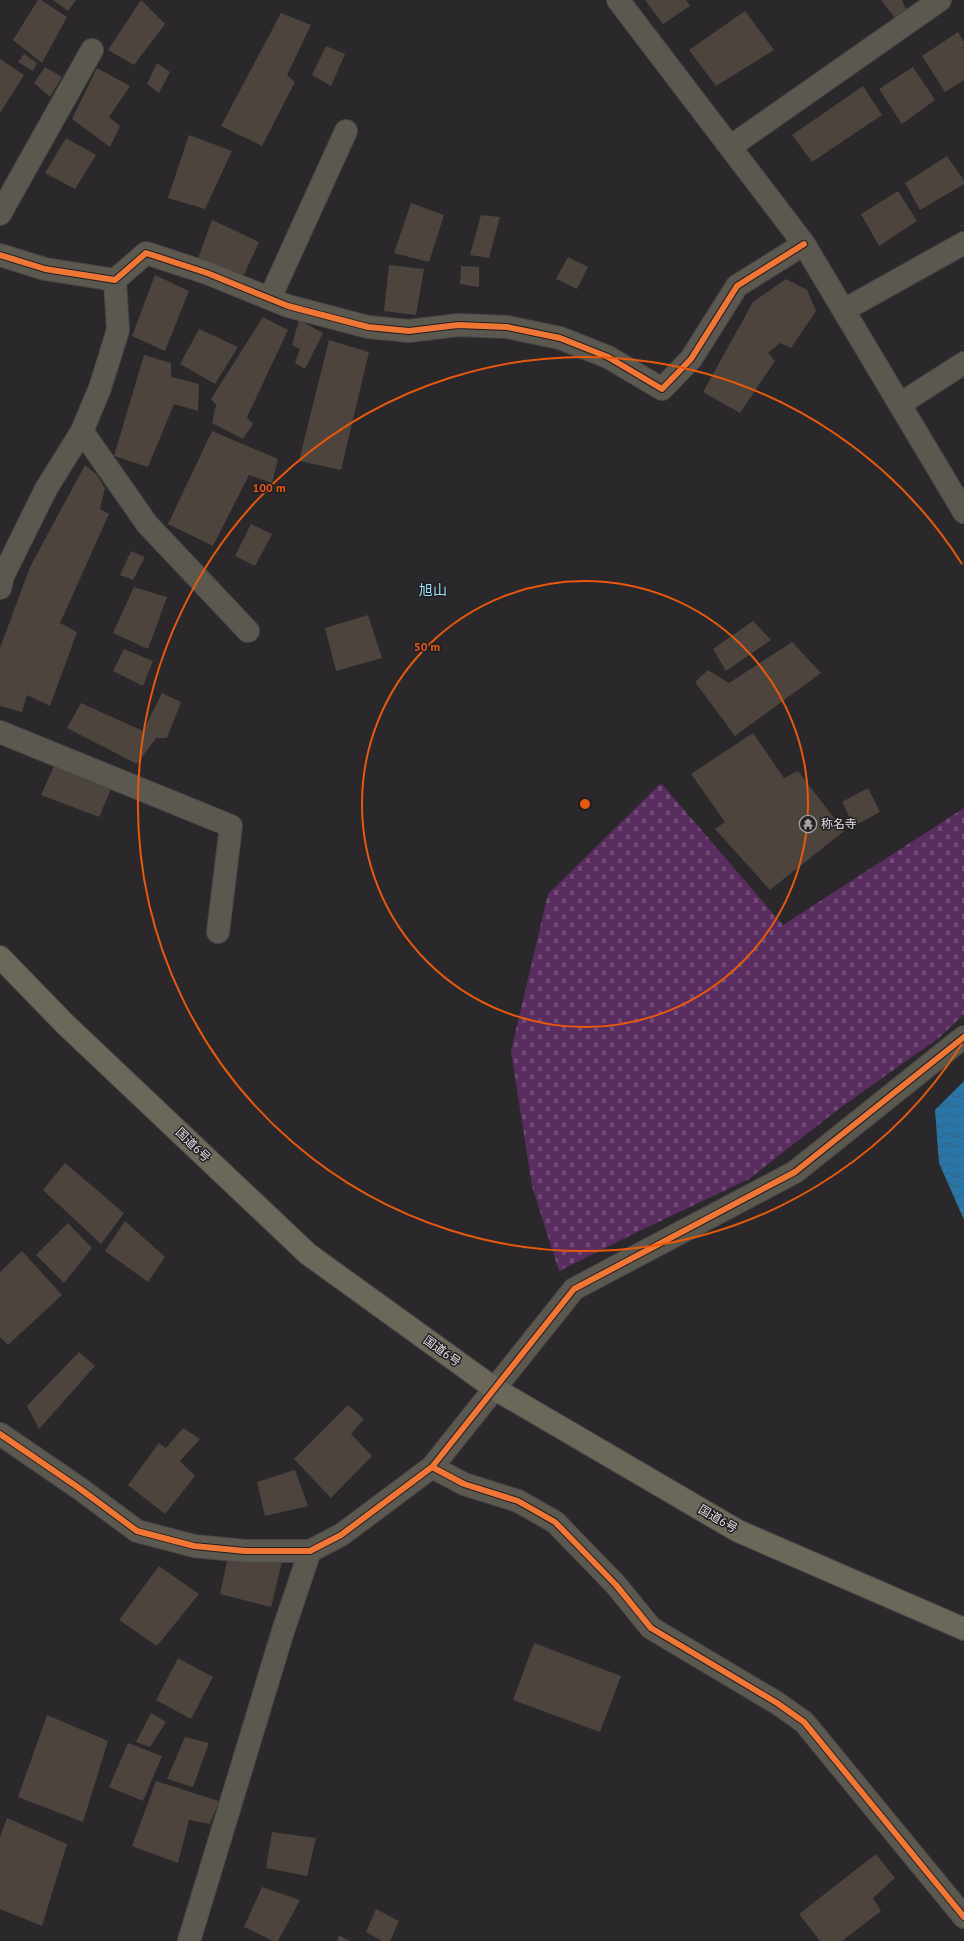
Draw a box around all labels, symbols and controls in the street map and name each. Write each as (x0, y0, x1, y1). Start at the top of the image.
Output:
text: 100 m (252, 480, 286, 495)
district label: 旭山 (419, 581, 447, 599)
text: 50 m (414, 639, 440, 654)
centre of rings (578, 797, 592, 811)
temple icon: 称名寺 (798, 814, 818, 834)
place label: 称名寺 (821, 816, 857, 831)
street label: 国道6号 (173, 1124, 214, 1165)
street label: 国道6号 (421, 1332, 464, 1369)
street label: 国道6号 (696, 1501, 740, 1536)

